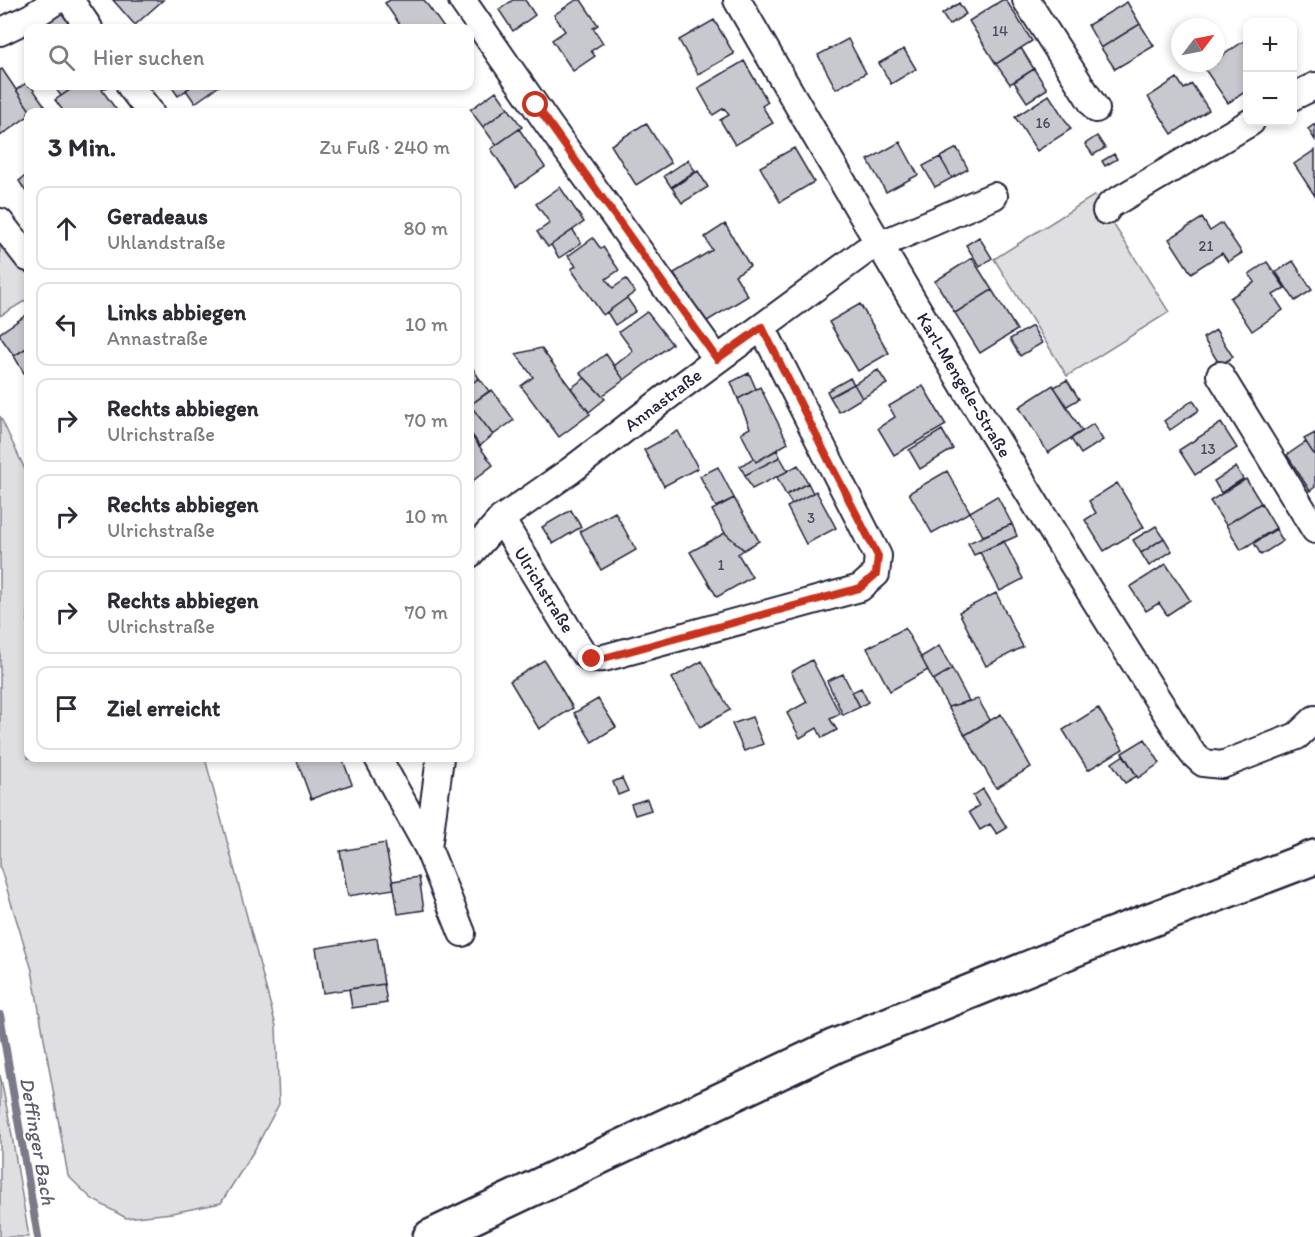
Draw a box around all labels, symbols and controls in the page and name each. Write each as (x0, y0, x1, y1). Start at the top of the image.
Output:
north arrow (1171, 18, 1225, 72)
map controls (1243, 18, 1297, 126)
button: + (1243, 18, 1297, 72)
house number: 14 (992, 22, 1008, 40)
search box (24, 24, 474, 90)
icon: search (45, 41, 78, 74)
text: Hier suchen (93, 44, 204, 71)
button: − (1243, 72, 1297, 126)
route start (522, 91, 548, 117)
house number: 16 (1036, 114, 1051, 132)
text: 3 Min. (48, 131, 116, 163)
text: Zu Fuß · 240 m (320, 135, 450, 159)
text: Geradeaus (107, 203, 208, 230)
icon: ahead (50, 212, 83, 245)
text: 80 m (403, 216, 448, 240)
text: Uhlandstraße (107, 230, 226, 254)
house number: 21 (1199, 237, 1213, 255)
text: Links abbiegen (107, 299, 246, 326)
icon: left (50, 308, 83, 341)
street label: Karl-Mengele-Straße (912, 309, 1016, 461)
text: 10 m (405, 312, 448, 336)
text: Annastraße (107, 326, 208, 350)
street label: Annastraße (620, 364, 706, 436)
text: Rechts abbiegen (107, 395, 259, 422)
icon: right (50, 404, 83, 437)
text: 70 m (404, 408, 448, 432)
text: Ulrichstraße (107, 422, 215, 446)
house number: 13 (1200, 440, 1216, 458)
text: Rechts abbiegen (107, 491, 259, 518)
icon: right (50, 500, 83, 533)
text: 10 m (405, 504, 448, 528)
house number: 3 (807, 509, 815, 527)
text: Ulrichstraße (107, 518, 215, 542)
street label: Ulrichstraße (509, 543, 579, 637)
house number: 1 (718, 556, 725, 574)
text: Rechts abbiegen (107, 587, 259, 614)
icon: right (50, 596, 83, 629)
text: 70 m (404, 600, 448, 624)
text: Ulrichstraße (107, 614, 215, 638)
route end (578, 645, 604, 671)
icon: arrive (50, 692, 83, 725)
text: Ziel erreicht (107, 695, 220, 722)
water label: Deffinger Bach (15, 1076, 61, 1207)

